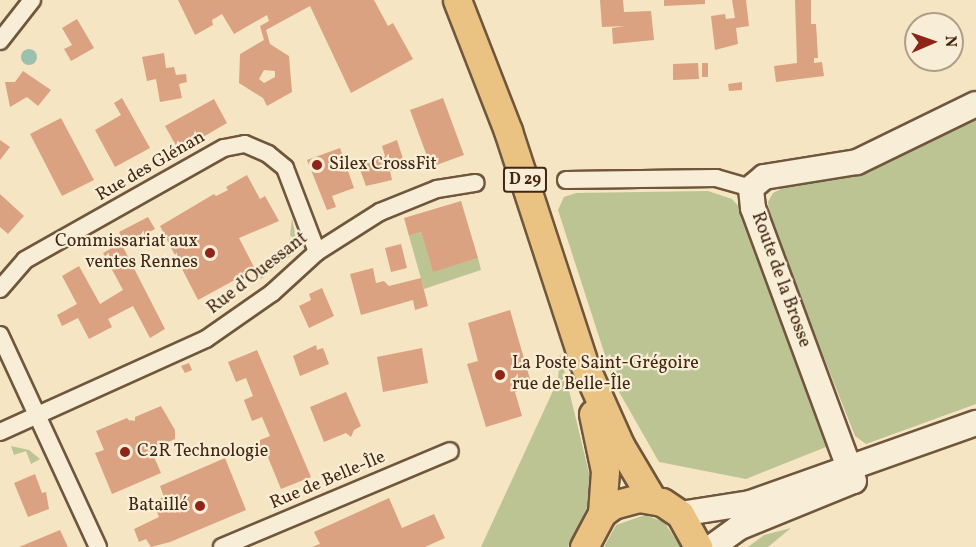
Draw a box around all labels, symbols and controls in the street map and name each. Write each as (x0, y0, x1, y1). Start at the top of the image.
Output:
north arrow (904, 12, 964, 72)
text: N (939, 35, 961, 48)
street label: Rue des Glénan (93, 127, 209, 207)
place label: Silex CrossFit (329, 154, 437, 176)
marker: Silex CrossFit (310, 158, 324, 172)
road number: D 29 (502, 167, 548, 193)
street label: Route de la Brosse (745, 209, 815, 351)
street label: Rue d'Ouessant (204, 228, 312, 320)
place label: Commissariat aux ventes Rennes (55, 232, 198, 274)
marker: Commissariat aux ventes Rennes (203, 246, 217, 260)
place label: La Poste Saint-Grégoire rue de Belle-Île (512, 354, 699, 397)
marker: La Poste Saint-Grégoire rue de Belle-Île (493, 368, 507, 382)
place label: C2R Technologie (137, 441, 269, 463)
marker: C2R Technologie (118, 445, 132, 459)
street label: Rue de Belle-Île (267, 447, 389, 515)
place label: Bataillé (128, 495, 188, 517)
marker: Bataillé (193, 499, 207, 513)

